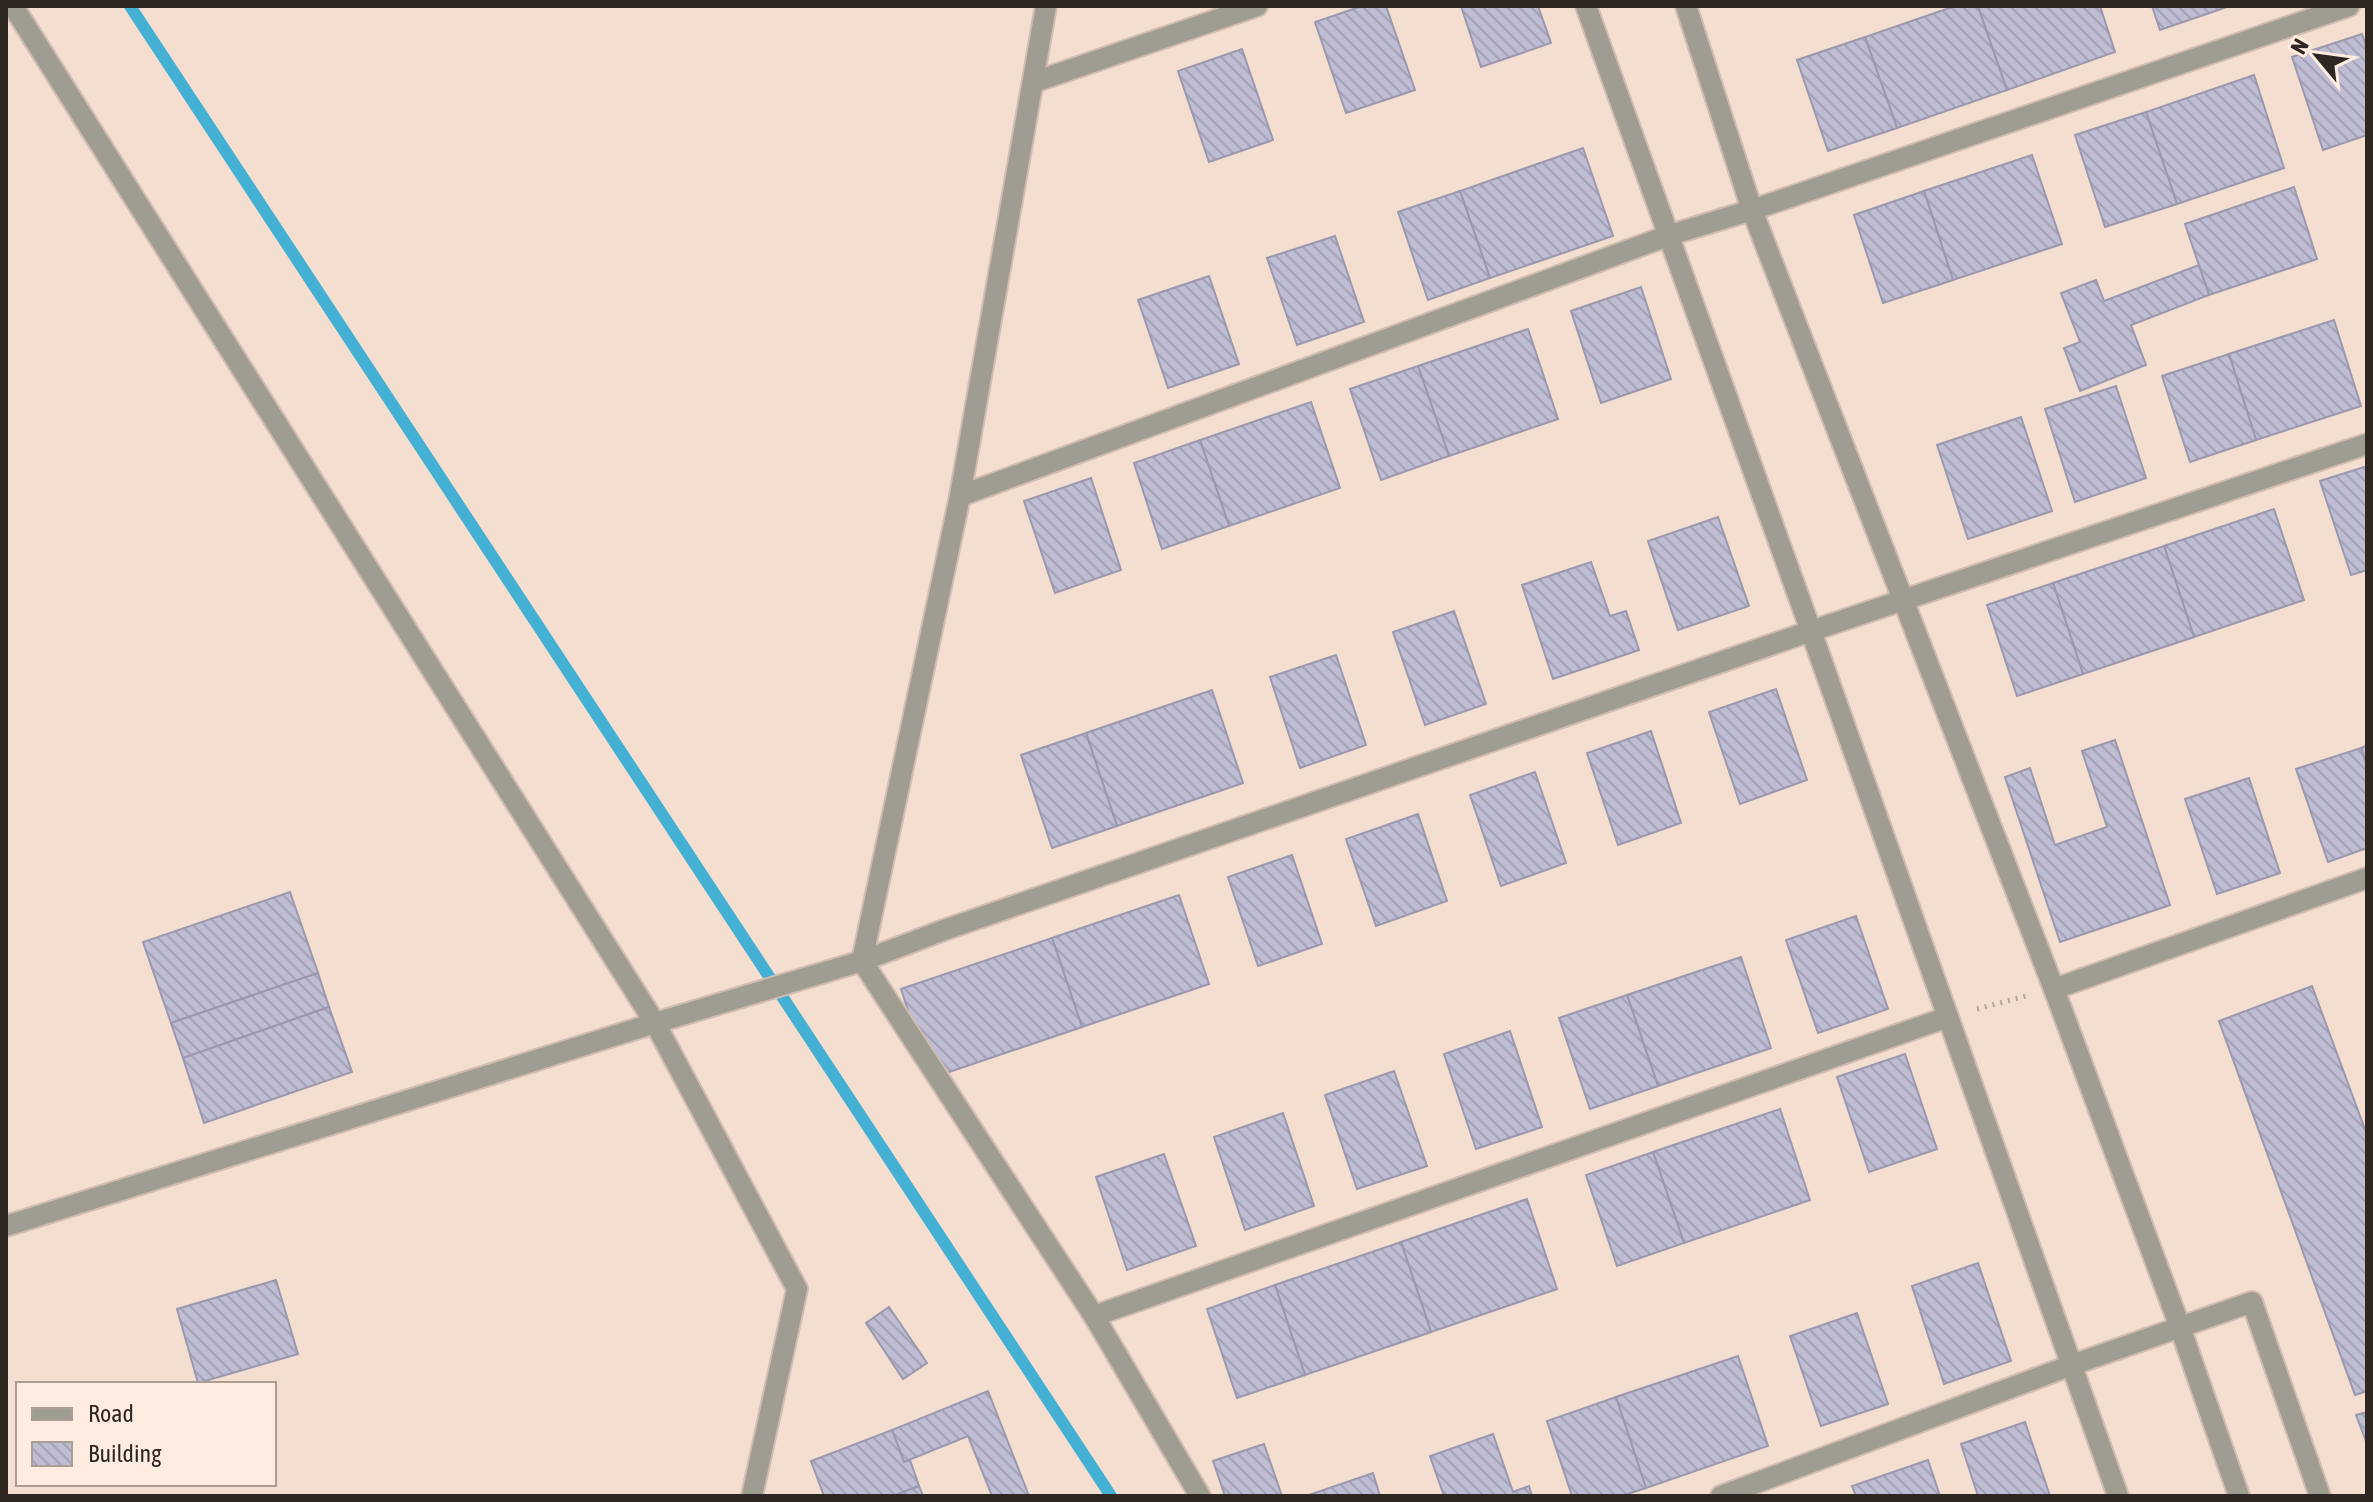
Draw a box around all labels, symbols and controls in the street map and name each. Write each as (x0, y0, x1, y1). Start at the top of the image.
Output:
north arrow (2277, 16, 2357, 96)
text: N (2285, 34, 2314, 58)
legend (16, 1382, 276, 1486)
text: Road (88, 1400, 134, 1427)
text: Building (88, 1440, 162, 1467)

